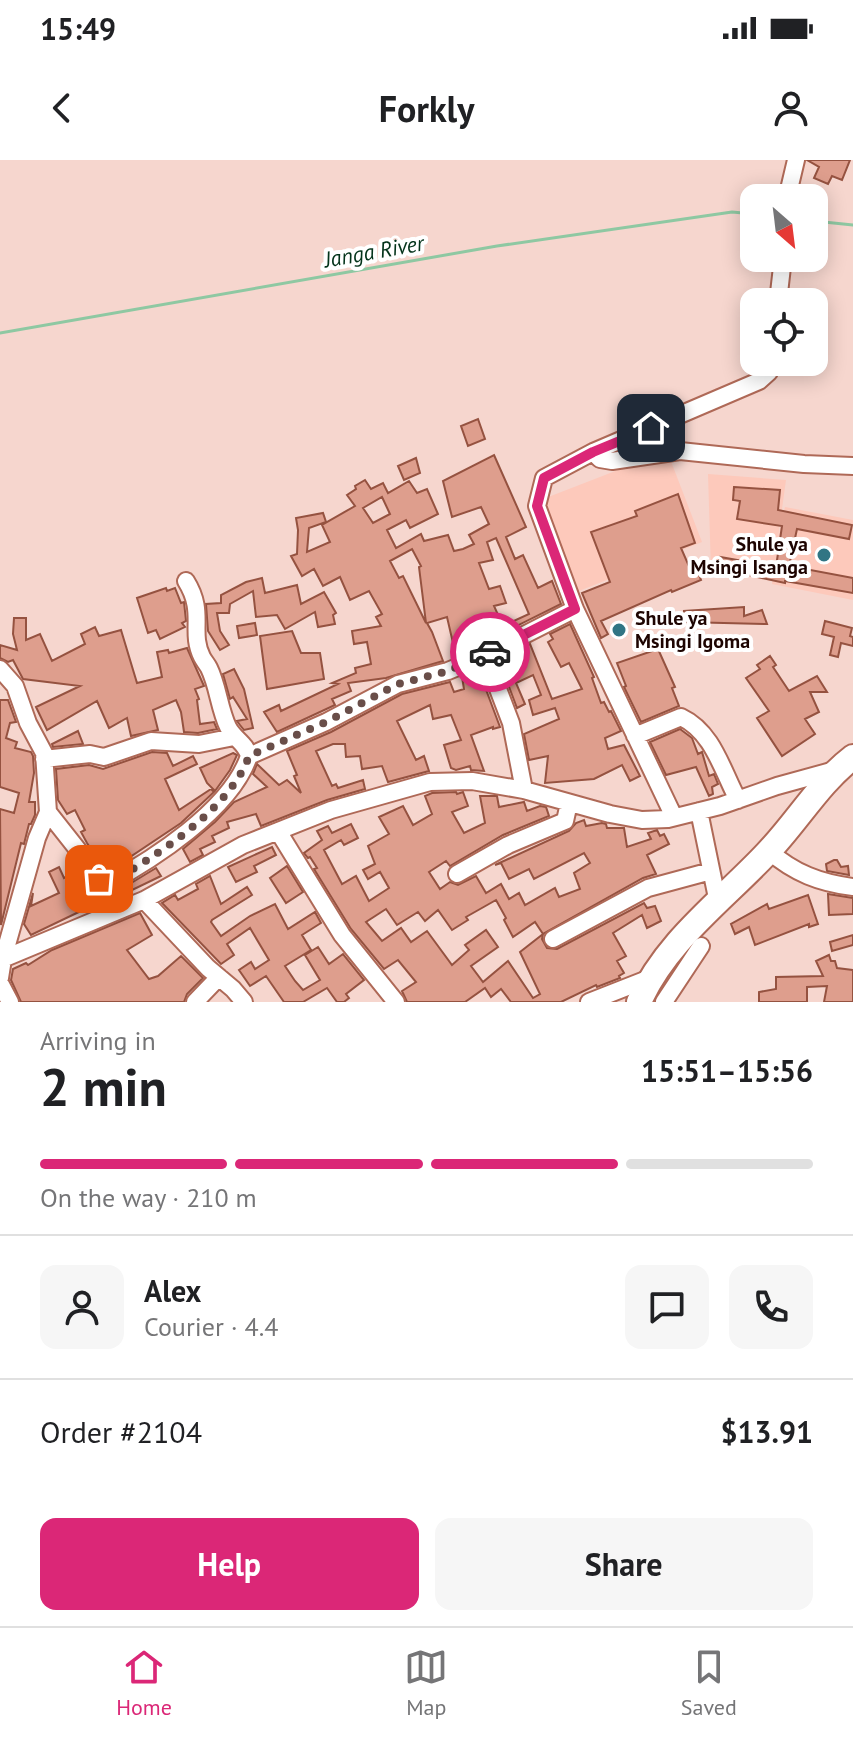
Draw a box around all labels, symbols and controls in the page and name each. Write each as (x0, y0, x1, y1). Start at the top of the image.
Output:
text: 15:49 (40, 9, 116, 48)
text: Forkly (379, 85, 474, 132)
icon: back (40, 86, 84, 130)
icon: person (769, 86, 813, 130)
north arrow (740, 184, 828, 272)
map controls (740, 184, 828, 376)
water label: Janga River (320, 228, 428, 274)
button: locate (740, 288, 828, 376)
pin (617, 394, 685, 462)
icon: home (629, 406, 673, 450)
place label: Shule ya Msingi Isanga (691, 531, 808, 580)
marker: Shule ya Msingi Isanga (815, 546, 833, 564)
place label: Shule ya Msingi Igoma (635, 605, 750, 654)
courier (450, 612, 530, 692)
marker: Shule ya Msingi Igoma (610, 621, 628, 639)
icon: car (468, 630, 512, 674)
pin (65, 845, 133, 913)
icon: bag (77, 857, 121, 901)
text: Arriving in (40, 1024, 156, 1057)
text: 15:51–15:56 (641, 1051, 813, 1090)
text: 2 min (40, 1053, 167, 1120)
text: On the way · 210 m (40, 1181, 257, 1214)
button: person (40, 1265, 124, 1349)
button: chat (625, 1265, 709, 1349)
button: phone (729, 1265, 813, 1349)
text: Alex (144, 1271, 201, 1310)
text: Courier · 4.4 (144, 1310, 278, 1343)
text: Order #2104 (40, 1412, 202, 1451)
text: $13.91 (721, 1412, 813, 1451)
button: Help (40, 1518, 419, 1610)
button: Share (435, 1518, 813, 1610)
tab: Home (116, 1645, 172, 1721)
tab: Map (404, 1645, 448, 1721)
tab: Saved (681, 1645, 737, 1721)

